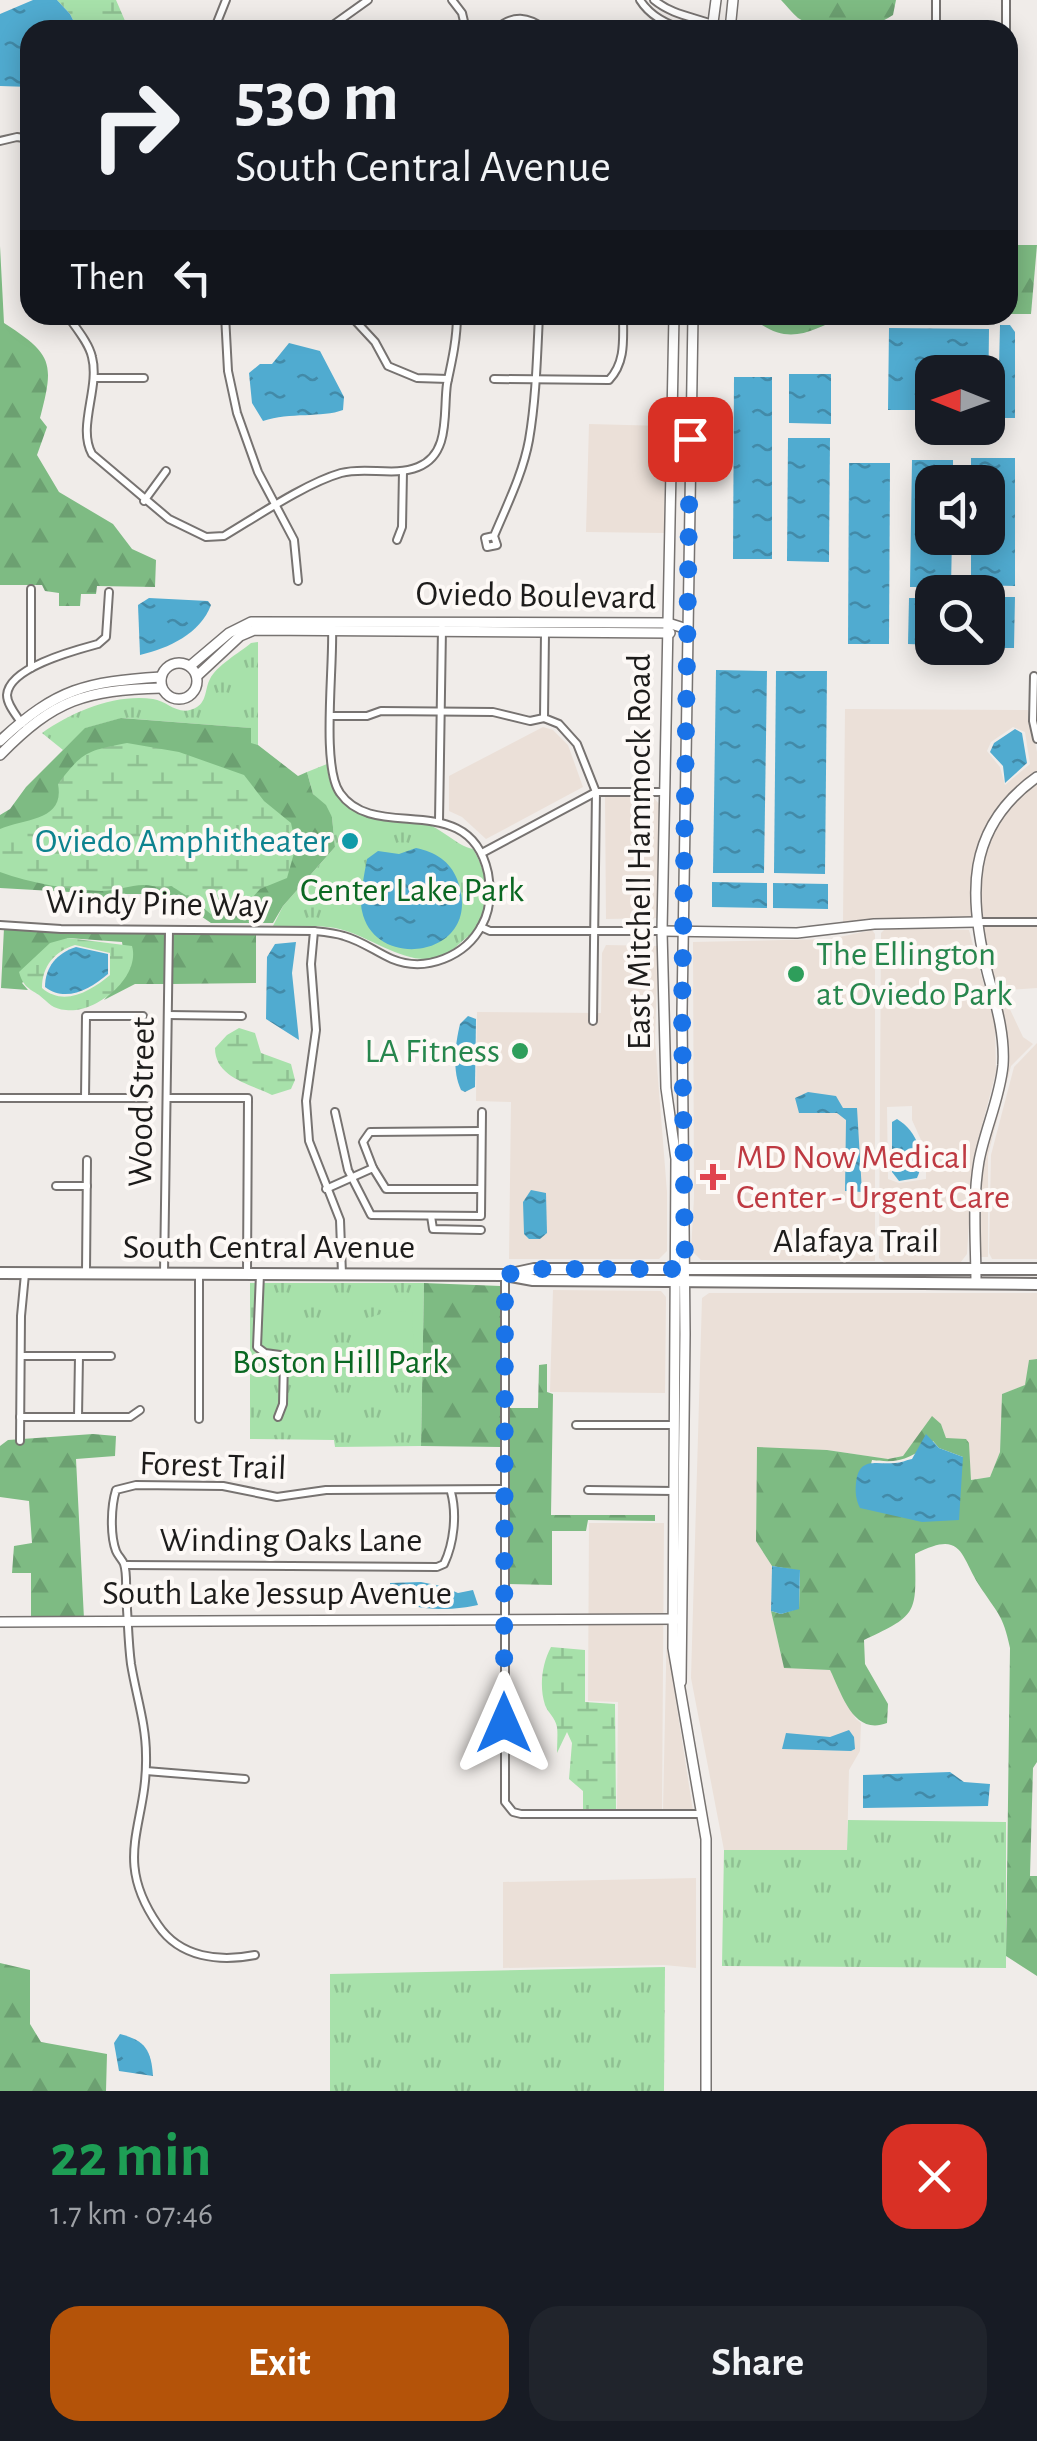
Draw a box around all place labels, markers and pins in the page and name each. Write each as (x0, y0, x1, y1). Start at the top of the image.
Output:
pin (648, 397, 733, 482)
place label: Oviedo Amphitheater (35, 824, 331, 859)
marker: Oviedo Amphitheater (339, 830, 361, 852)
place label: The Ellington at Oviedo Park (816, 937, 1012, 1012)
marker: The Ellington at Oviedo Park (785, 963, 807, 985)
place label: LA Fitness (365, 1034, 500, 1069)
marker: LA Fitness (509, 1040, 531, 1062)
place label: MD Now Medical Center - Urgent Care (736, 1140, 1010, 1215)
marker: MD Now Medical Center - Urgent Care (700, 1164, 726, 1190)

